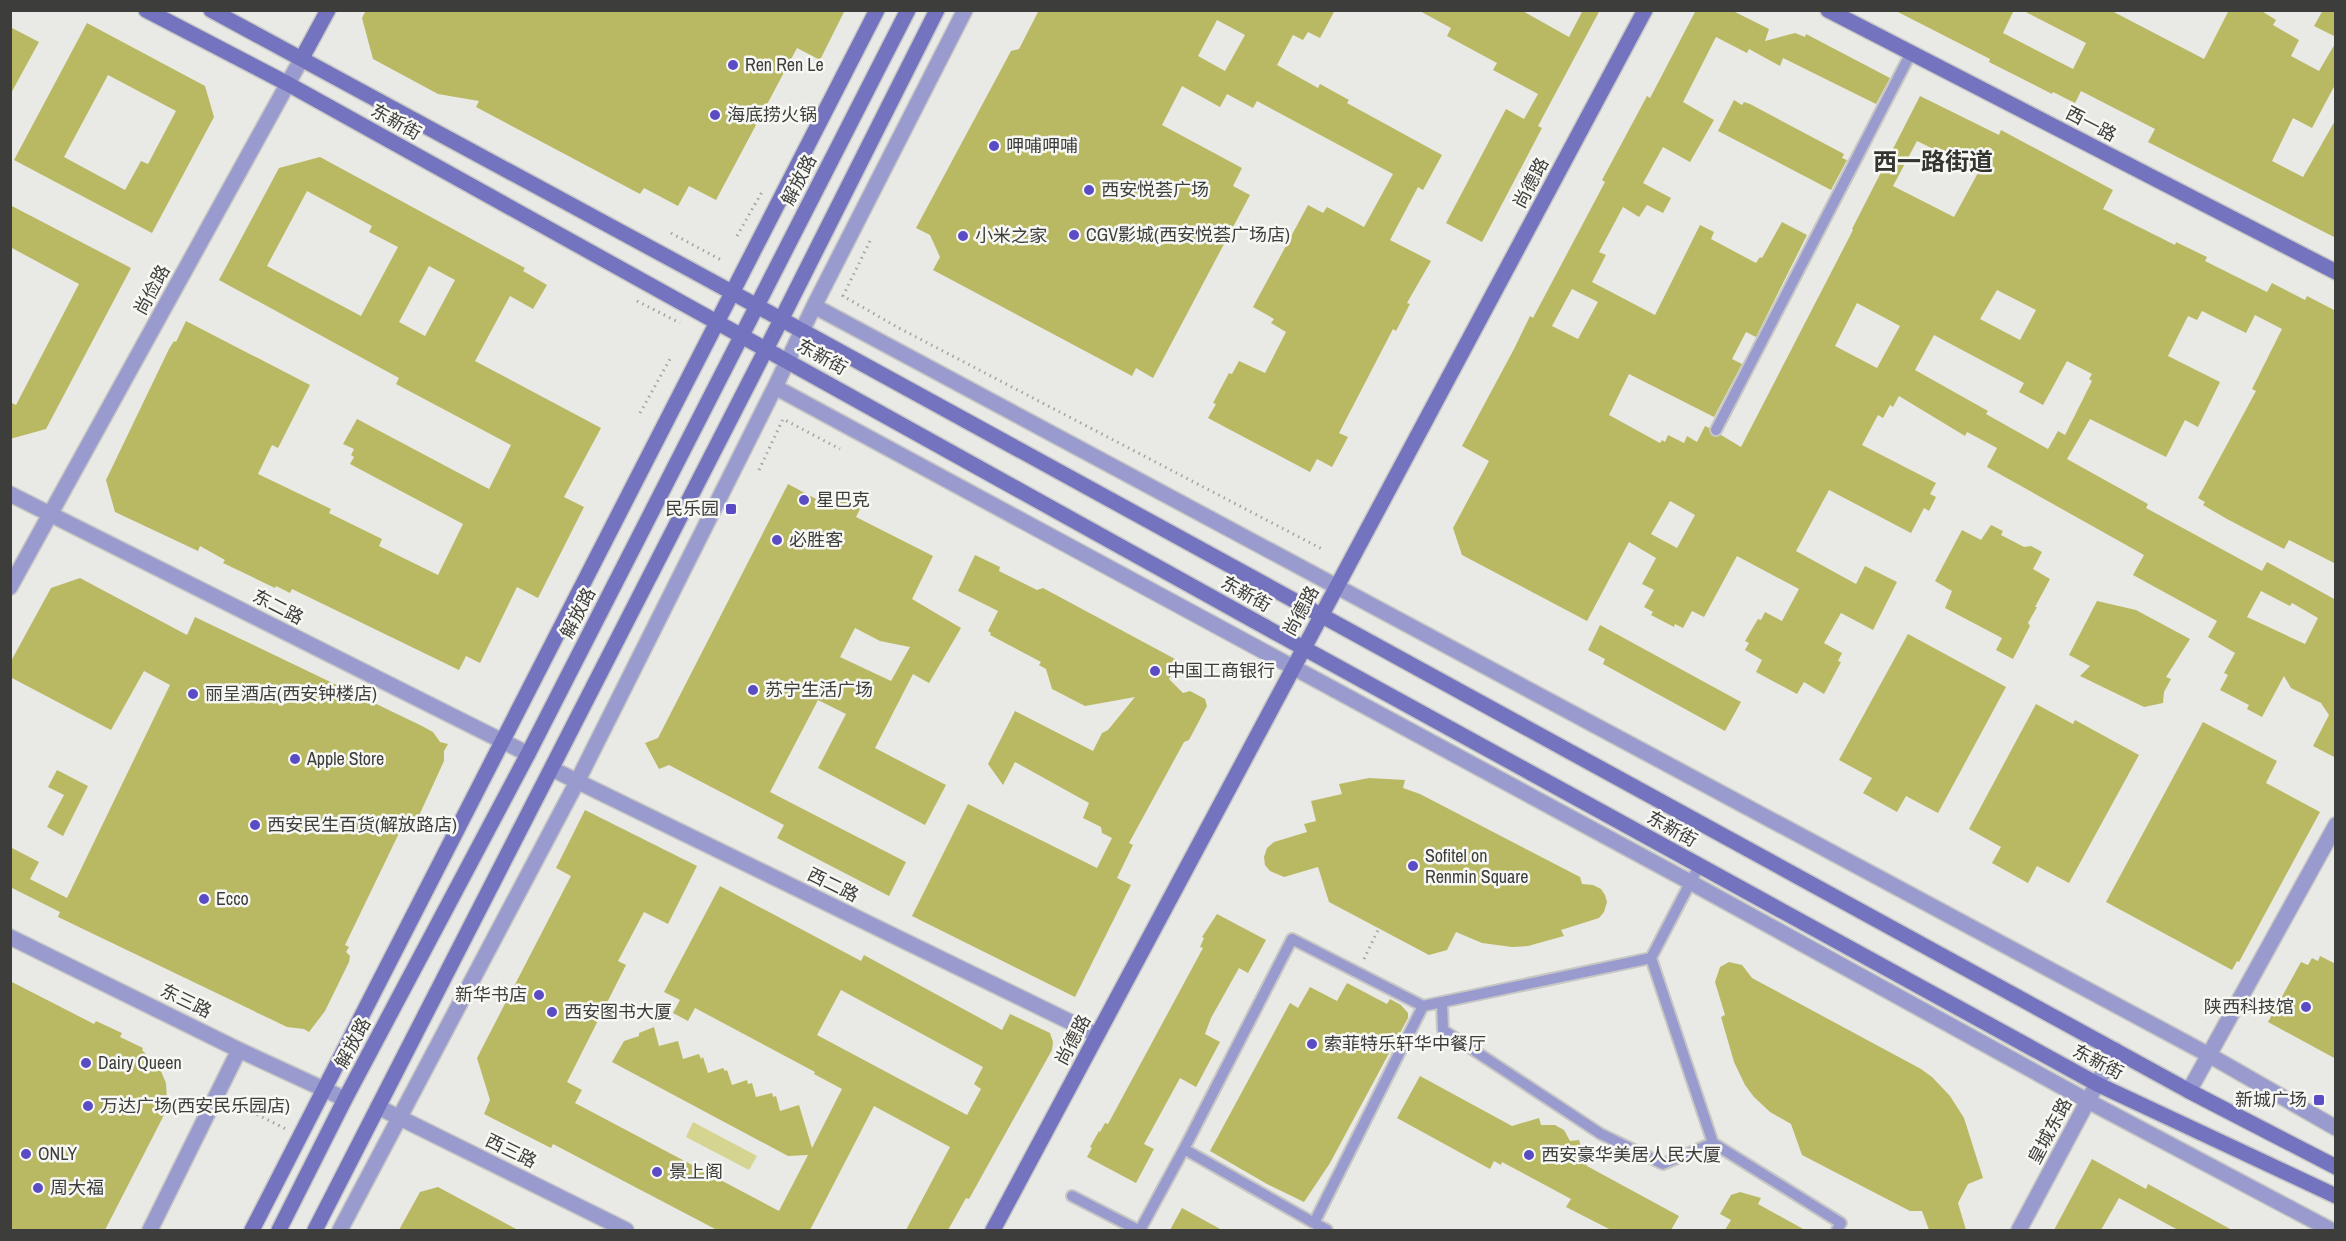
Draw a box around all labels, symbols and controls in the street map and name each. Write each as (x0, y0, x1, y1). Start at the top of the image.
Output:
place label: Ren Ren Le (745, 52, 824, 77)
marker: Ren Ren Le (726, 58, 740, 72)
street label: 东新街 (367, 98, 426, 146)
street label: 西一路 (2061, 100, 2121, 147)
place label: 海底捞火锅 (727, 102, 817, 127)
marker: 海底捞火锅 (708, 108, 722, 122)
place label: 呷哺呷哺 (1006, 133, 1078, 158)
marker: 呷哺呷哺 (987, 139, 1001, 153)
district label: 西一路街道 (1873, 145, 1993, 177)
street label: 解放路 (775, 150, 822, 210)
street label: 尚德路 (1507, 153, 1554, 212)
place label: 西安悦荟广场 (1101, 177, 1209, 202)
marker: 西安悦荟广场 (1082, 183, 1096, 197)
place label: CGV影城(西安悦荟广场店) (1086, 222, 1290, 247)
place label: 小米之家 (975, 223, 1047, 248)
marker: CGV影城(西安悦荟广场店) (1067, 228, 1081, 242)
marker: 小米之家 (956, 229, 970, 243)
street label: 尚俭路 (128, 260, 176, 319)
street label: 东新街 (793, 333, 852, 381)
place label: 星巴克 (816, 487, 870, 512)
marker: 星巴克 (797, 493, 811, 507)
place label: 民乐园 (665, 496, 719, 521)
marker: 民乐园 (724, 502, 738, 516)
place label: 必胜客 (789, 527, 843, 552)
marker: 必胜客 (770, 533, 784, 547)
street label: 东新街 (1217, 570, 1276, 618)
street label: 尚德路 (1277, 581, 1325, 640)
street label: 东二路 (248, 583, 308, 630)
street label: 解放路 (554, 583, 601, 643)
place label: 中国工商银行 (1167, 658, 1275, 683)
marker: 中国工商银行 (1148, 664, 1162, 678)
place label: 苏宁生活广场 (765, 677, 873, 702)
place label: 丽呈酒店(西安钟楼店) (205, 681, 377, 706)
marker: 苏宁生活广场 (746, 683, 760, 697)
marker: 丽呈酒店(西安钟楼店) (186, 687, 200, 701)
place label: Apple Store (306, 746, 384, 771)
marker: Apple Store (288, 752, 302, 766)
street label: 东新街 (1643, 805, 1702, 853)
place label: 西安民生百货(解放路店) (267, 812, 457, 837)
marker: 西安民生百货(解放路店) (248, 818, 262, 832)
place label: Sofitel on Renmin Square (1425, 843, 1528, 889)
marker: Sofitel on Renmin Square (1406, 859, 1420, 873)
street label: 西二路 (803, 861, 863, 908)
place label: Ecco (216, 886, 249, 911)
marker: Ecco (197, 892, 211, 906)
street label: 东三路 (156, 977, 216, 1024)
place label: 新华书店 (455, 982, 527, 1007)
marker: 新华书店 (532, 988, 546, 1002)
place label: 陕西科技馆 (2204, 994, 2294, 1019)
place label: 西安图书大厦 (564, 999, 672, 1024)
marker: 陕西科技馆 (2299, 1000, 2313, 1014)
marker: 西安图书大厦 (545, 1005, 559, 1019)
street label: 尚德路 (1049, 1010, 1096, 1069)
street label: 解放路 (329, 1013, 376, 1072)
place label: 索菲特乐轩华中餐厅 (1324, 1031, 1486, 1056)
marker: 索菲特乐轩华中餐厅 (1305, 1037, 1319, 1051)
street label: 东新街 (2068, 1038, 2128, 1085)
place label: Dairy Queen (98, 1050, 182, 1075)
marker: Dairy Queen (79, 1056, 93, 1070)
place label: 新城广场 (2235, 1087, 2307, 1112)
place label: 万达广场(西安民乐园店) (100, 1093, 290, 1118)
street label: 皇城东路 (2022, 1093, 2077, 1168)
marker: 新城广场 (2312, 1093, 2326, 1107)
marker: 万达广场(西安民乐园店) (81, 1099, 95, 1113)
street label: 西三路 (481, 1127, 541, 1174)
place label: ONLY (38, 1141, 77, 1166)
place label: 西安豪华美居人民大厦 (1541, 1142, 1721, 1167)
marker: ONLY (19, 1147, 33, 1161)
marker: 西安豪华美居人民大厦 (1522, 1148, 1536, 1162)
place label: 景上阁 (669, 1159, 723, 1184)
marker: 景上阁 (650, 1165, 664, 1179)
place label: 周大福 (50, 1175, 104, 1200)
marker: 周大福 (31, 1181, 45, 1195)

